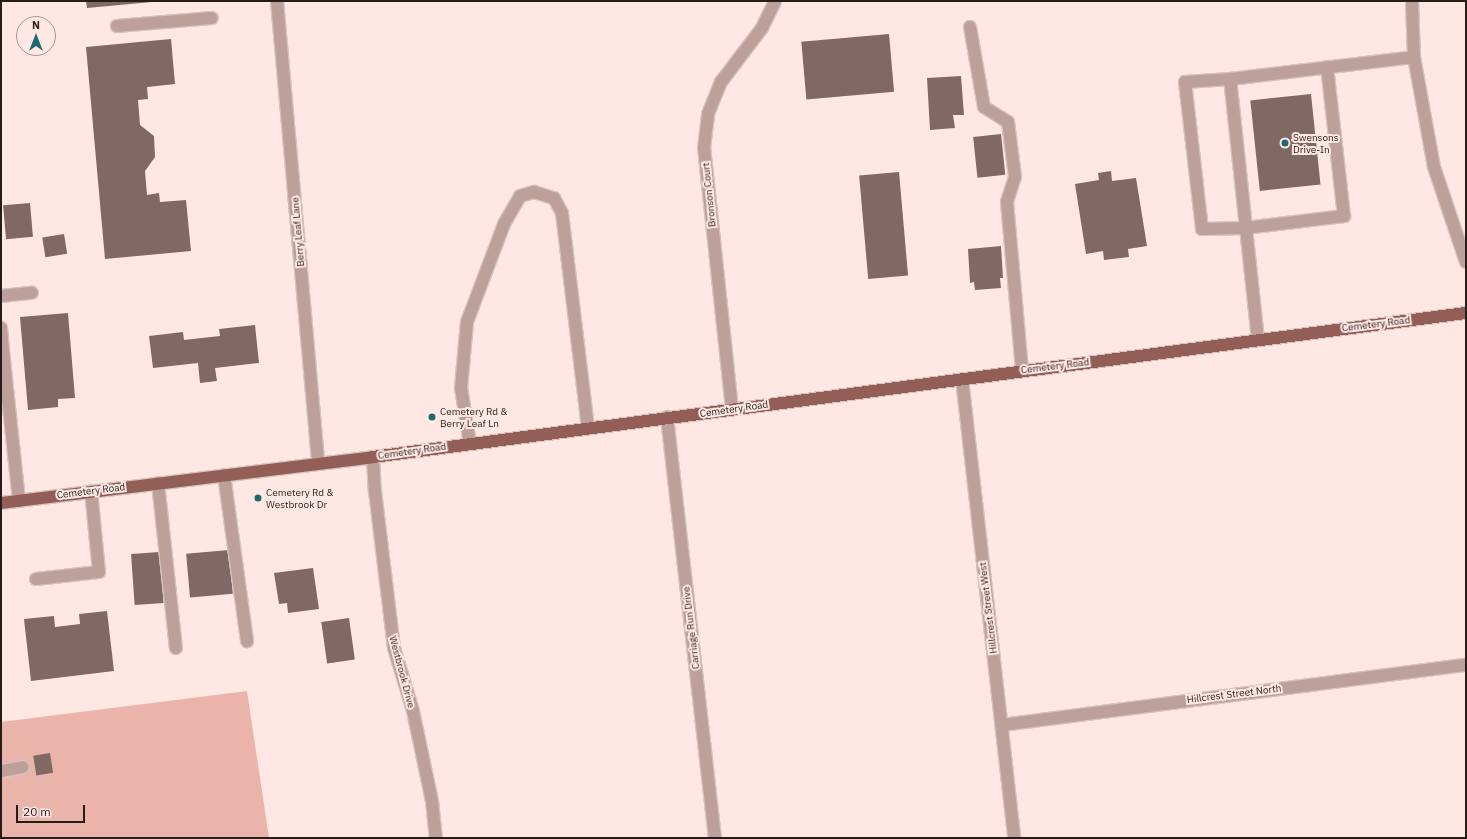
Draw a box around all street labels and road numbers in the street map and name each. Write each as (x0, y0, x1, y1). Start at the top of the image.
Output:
street label: Bronson Court (700, 162, 718, 228)
street label: Berry Leaf Lane (289, 197, 307, 267)
street label: Cemetery Road (1341, 314, 1411, 334)
street label: Cemetery Road (1020, 356, 1090, 376)
street label: Cemetery Road (699, 398, 769, 420)
street label: Cemetery Road (377, 440, 447, 462)
street label: Cemetery Road (56, 481, 126, 501)
street label: Hillcrest Street West (976, 562, 1000, 654)
street label: Carriage Run Drive (680, 586, 702, 670)
street label: Westbrook Drive (387, 635, 417, 709)
street label: Hillcrest Street North (1186, 682, 1282, 706)

